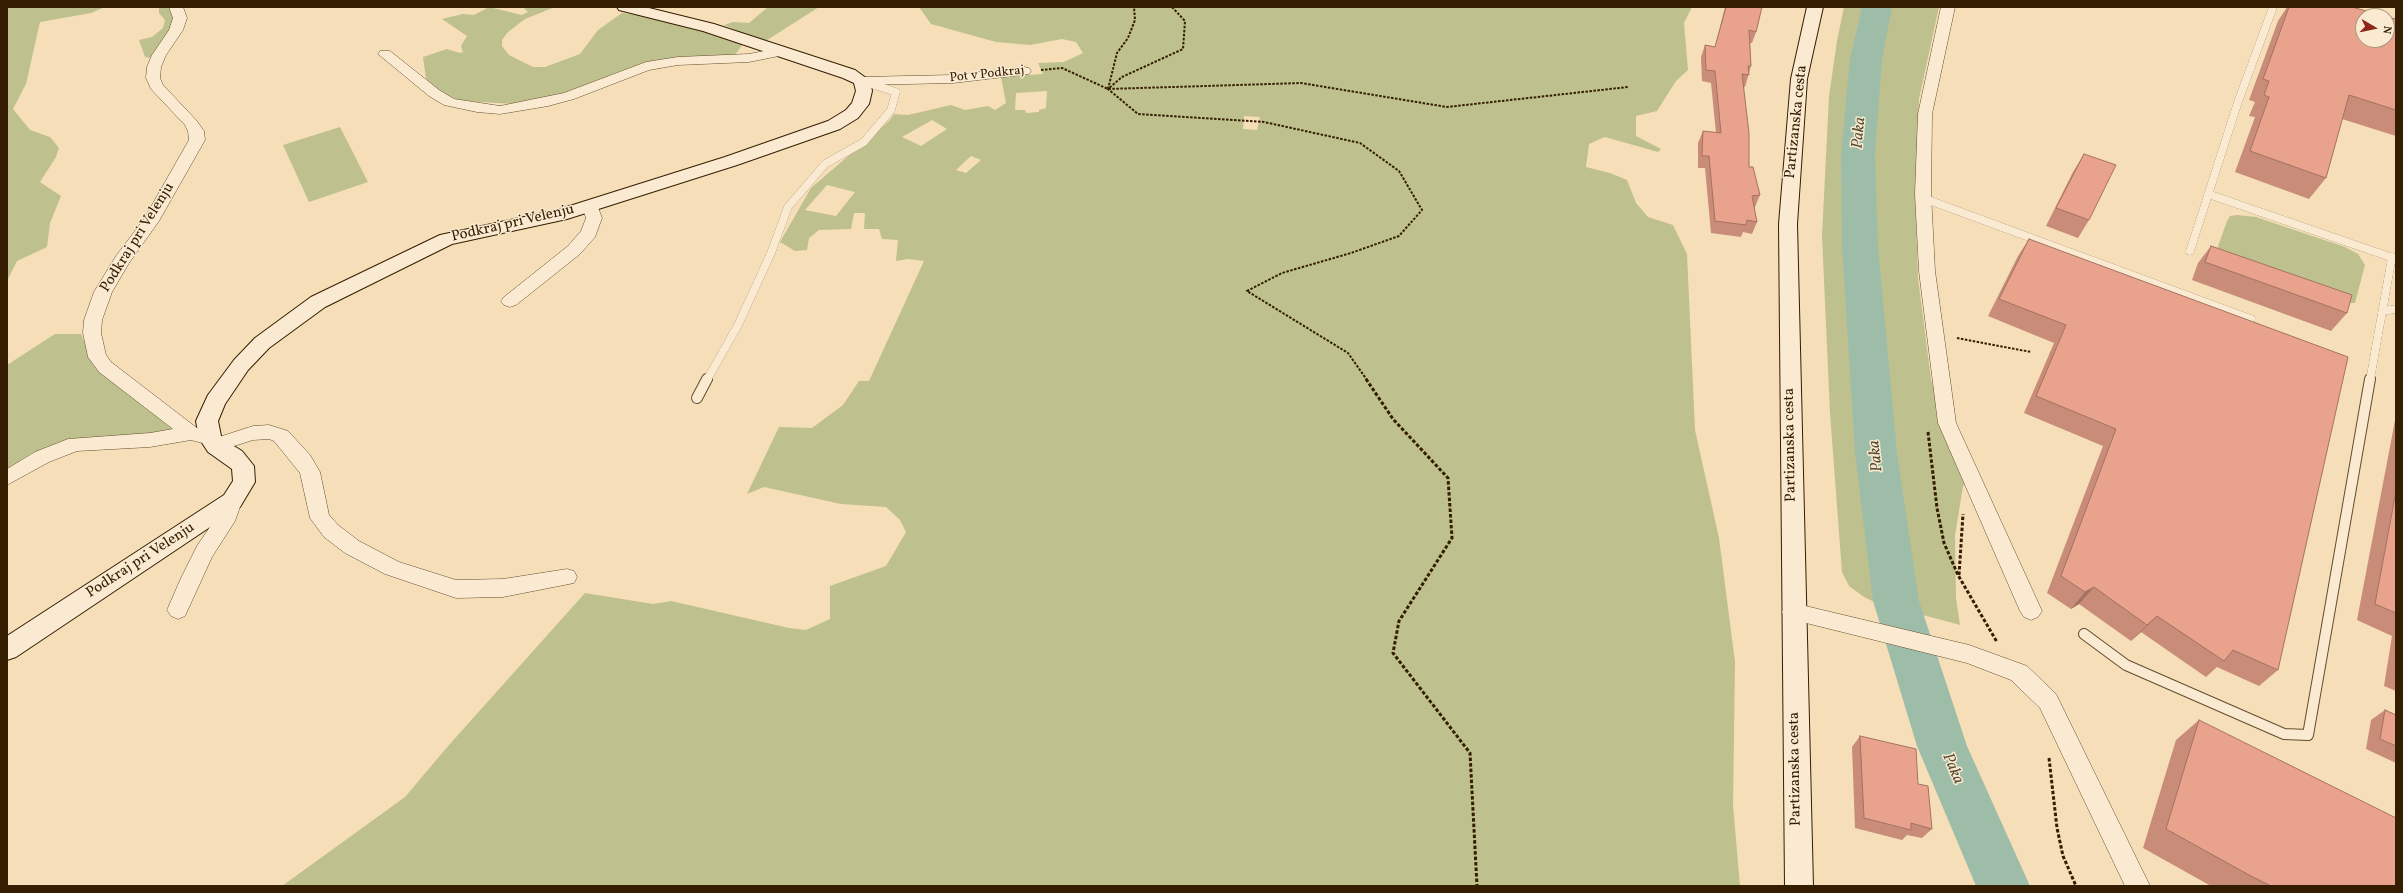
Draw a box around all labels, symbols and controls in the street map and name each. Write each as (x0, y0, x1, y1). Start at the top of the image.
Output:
north arrow (2355, 8, 2395, 48)
text: N (2378, 25, 2394, 35)
street label: Pot v Podkraj (949, 63, 1025, 87)
street label: Partizanska cesta (1782, 64, 1812, 180)
water label: Paka (1849, 116, 1871, 150)
street label: Podkraj pri Velenju (97, 180, 179, 296)
street label: Podkraj pri Velenju (450, 201, 576, 247)
street label: Partizanska cesta (1781, 388, 1801, 502)
water label: Paka (1866, 439, 1888, 473)
street label: Podkraj pri Velenju (83, 519, 199, 603)
street label: Partizanska cesta (1786, 712, 1806, 826)
water label: Paka (1937, 751, 1967, 787)

